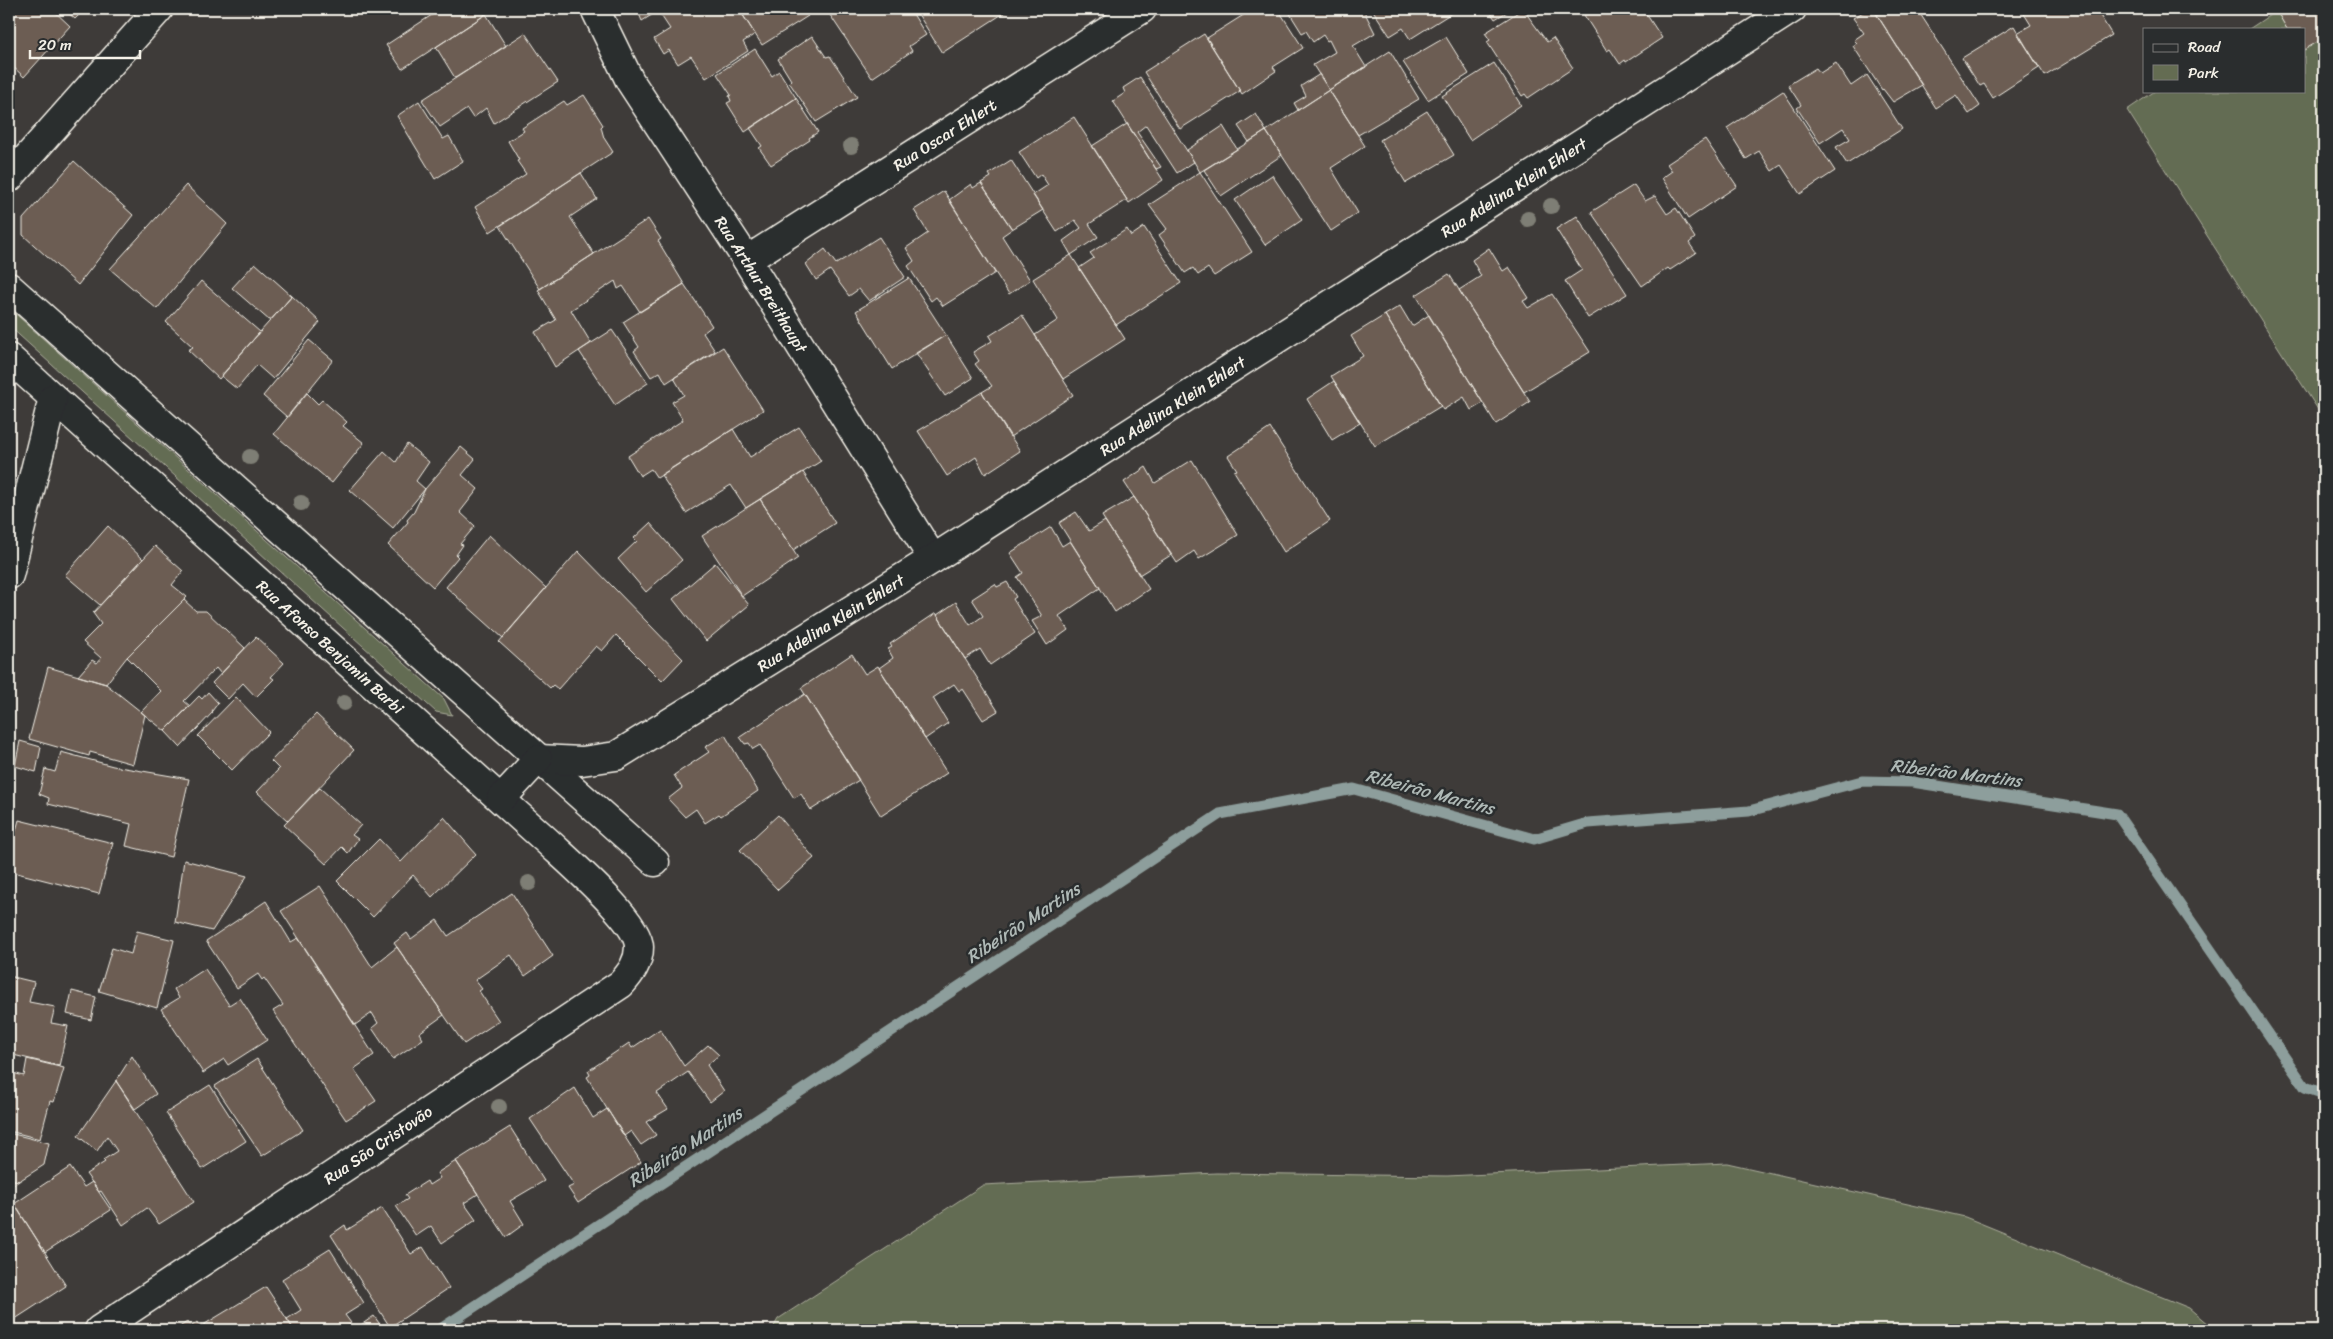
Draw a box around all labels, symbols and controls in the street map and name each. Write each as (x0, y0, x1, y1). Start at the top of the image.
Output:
scale bar (30, 28, 140, 60)
legend (2143, 28, 2306, 92)
text: 20 m (38, 32, 72, 58)
text: Road (2188, 34, 2221, 60)
text: Park (2188, 60, 2219, 86)
street label: Rua Oscar Ehlert (887, 90, 1002, 179)
street label: Rua Adelina Klein Ehlert (1434, 129, 1593, 245)
street label: Rua Arthur Breithaupt (707, 209, 816, 359)
street label: Rua Adelina Klein Ehlert (1093, 347, 1252, 464)
street label: Rua Adelina Klein Ehlert (751, 565, 911, 680)
street label: Rua Afonso Benjamin Barbi (250, 572, 412, 722)
water label: Ribeirão Martins (1889, 749, 2026, 797)
water label: Ribeirão Martins (1362, 760, 1500, 825)
water label: Ribeirão Martins (959, 872, 1089, 972)
water label: Ribeirão Martins (621, 1096, 751, 1196)
street label: Rua São Cristovão (317, 1098, 439, 1192)

